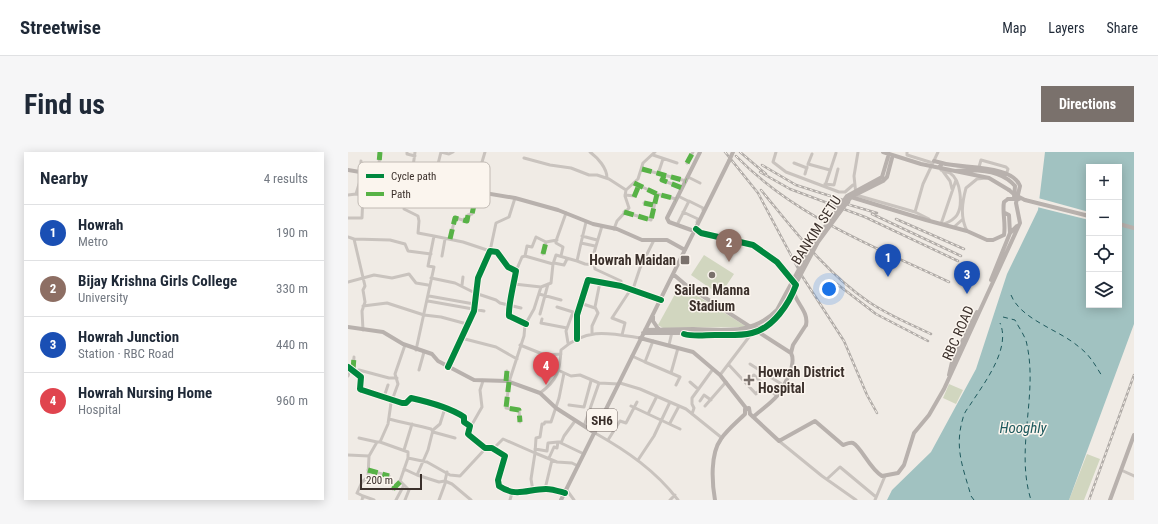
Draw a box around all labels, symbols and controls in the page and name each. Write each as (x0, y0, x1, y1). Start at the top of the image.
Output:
text: Streetwise (20, 16, 101, 39)
text: Map (1002, 20, 1026, 36)
text: Layers (1048, 20, 1085, 36)
text: Share (1107, 20, 1138, 36)
button: Directions (1041, 86, 1134, 122)
text: Find us (24, 88, 105, 121)
legend (358, 162, 490, 208)
map controls (1086, 164, 1122, 308)
button: + (1086, 164, 1122, 200)
text: Nearby (40, 168, 88, 188)
text: Cycle path (391, 170, 436, 183)
text: 4 results (264, 171, 308, 186)
text: Path (391, 188, 411, 201)
street label: BANKIM SETU (788, 192, 844, 267)
button: − (1086, 200, 1122, 236)
text: Howrah (78, 216, 123, 234)
text: 1 (50, 225, 56, 240)
text: 190 m (276, 225, 308, 240)
pin: 2 (716, 229, 742, 262)
text: Metro (78, 234, 108, 249)
button: locate (1086, 236, 1122, 272)
pin: 1 (875, 244, 901, 277)
place label: Howrah Maidan (589, 252, 676, 268)
marker: Howrah Maidan (679, 254, 691, 266)
pin: 3 (954, 261, 980, 294)
marker: Sailen Manna Stadium (707, 270, 717, 280)
text: Bijay Krishna Girls College (78, 272, 237, 290)
button: layers (1086, 272, 1122, 308)
your location (819, 279, 839, 299)
text: 2 (50, 281, 56, 296)
text: 330 m (276, 281, 308, 296)
place label: Sailen Manna Stadium (674, 282, 750, 314)
text: University (78, 290, 128, 305)
street label: RBC ROAD (939, 303, 977, 363)
text: Howrah Junction (78, 328, 179, 346)
text: 3 (50, 337, 56, 352)
text: 440 m (276, 337, 308, 352)
text: Station · RBC Road (78, 346, 174, 361)
pin: 4 (533, 352, 559, 385)
place label: Howrah District Hospital (758, 364, 845, 396)
marker: Howrah District Hospital (743, 374, 755, 386)
text: Howrah Nursing Home (78, 384, 212, 402)
text: 4 (50, 393, 56, 408)
text: 960 m (276, 393, 308, 408)
text: Hospital (78, 402, 121, 417)
road number: SH6 (587, 409, 617, 431)
water label: Hooghly (999, 419, 1048, 437)
scale bar (360, 472, 422, 491)
text: 200 m (366, 474, 393, 487)

